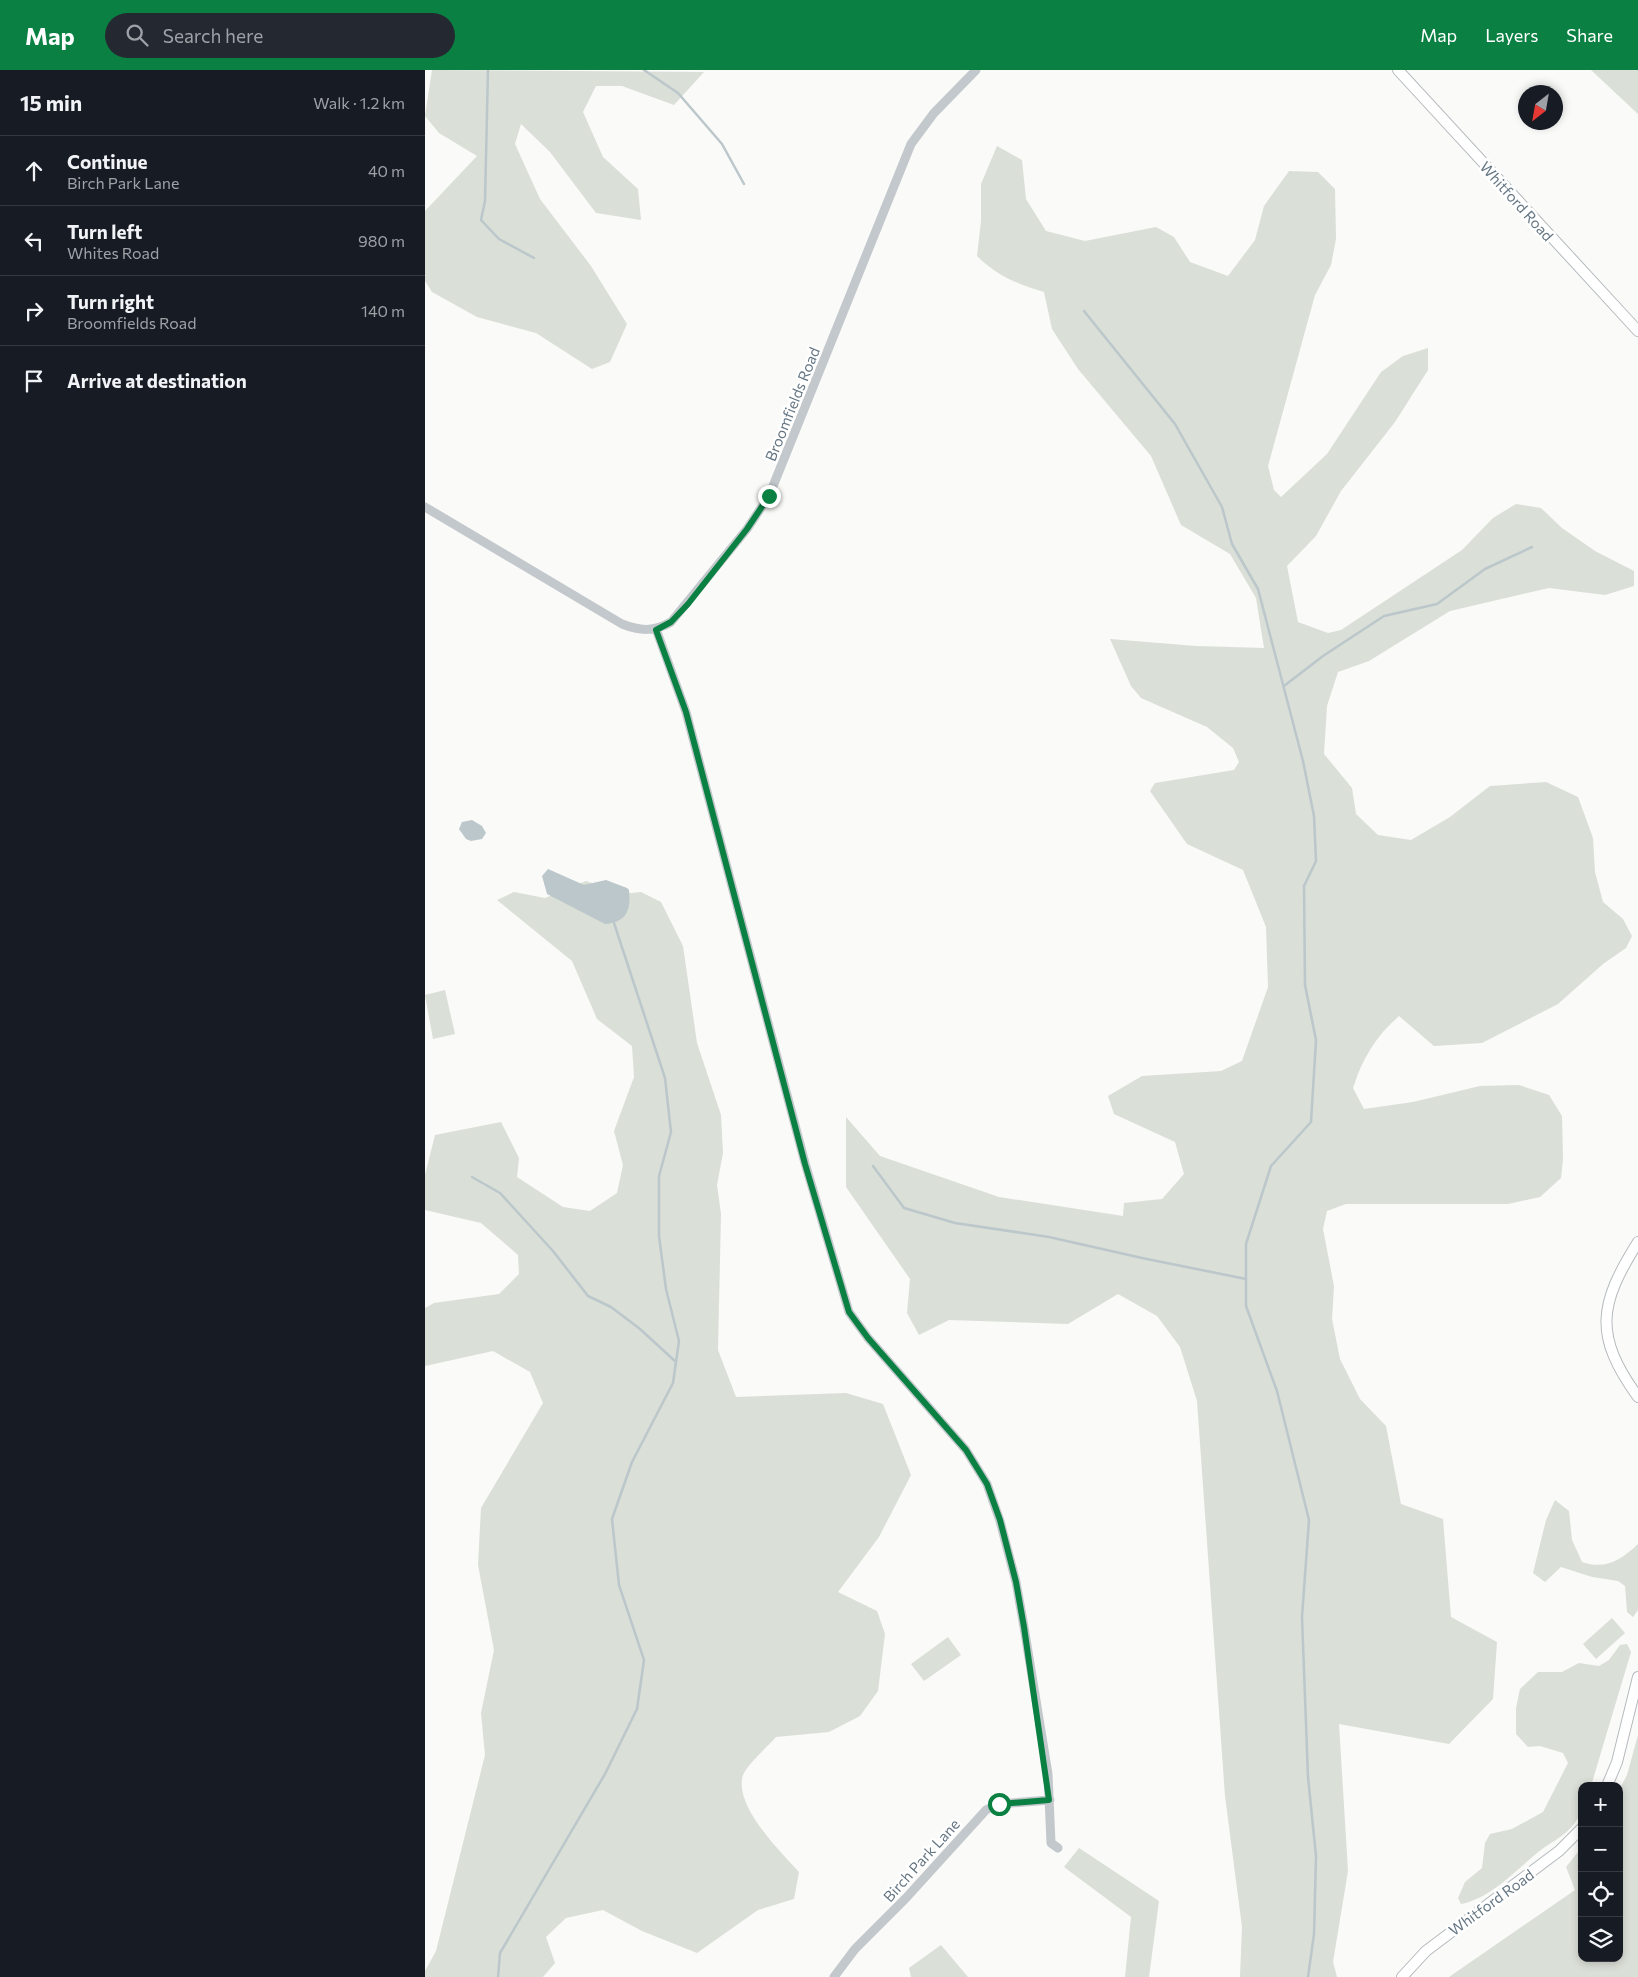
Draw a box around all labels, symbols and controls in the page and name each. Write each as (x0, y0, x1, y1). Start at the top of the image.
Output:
search box (105, 13, 455, 58)
text: Map (25, 21, 75, 50)
icon: search (123, 21, 151, 49)
text: Search here (163, 24, 263, 47)
text: Map (1420, 24, 1457, 46)
text: Layers (1485, 24, 1538, 46)
text: Share (1566, 24, 1613, 46)
north arrow (1518, 85, 1563, 130)
text: 15 min (20, 90, 82, 115)
text: Walk · 1.2 km (313, 93, 405, 112)
text: Continue (67, 150, 147, 173)
icon: ahead (20, 157, 48, 185)
street label: Whitford Road (1477, 158, 1557, 244)
text: 40 m (368, 161, 405, 180)
text: Birch Park Lane (67, 173, 179, 192)
text: Turn left (67, 220, 142, 243)
icon: left (20, 227, 48, 255)
text: 980 m (358, 231, 405, 250)
text: Whites Road (67, 243, 159, 262)
text: Turn right (67, 290, 154, 313)
icon: right (20, 297, 48, 325)
text: 140 m (361, 301, 405, 320)
text: Broomfields Road (67, 313, 196, 332)
street label: Broomfields Road (761, 344, 823, 464)
icon: arrive (20, 367, 48, 395)
text: Arrive at destination (67, 369, 247, 392)
route end (758, 485, 781, 508)
map controls (1578, 1782, 1623, 1962)
button: + (1578, 1782, 1623, 1827)
route start (988, 1793, 1011, 1816)
street label: Birch Park Lane (879, 1815, 963, 1905)
button: − (1578, 1827, 1623, 1872)
street label: Whitford Road (1445, 1865, 1537, 1939)
button: locate (1578, 1872, 1623, 1917)
button: layers (1578, 1917, 1623, 1962)

